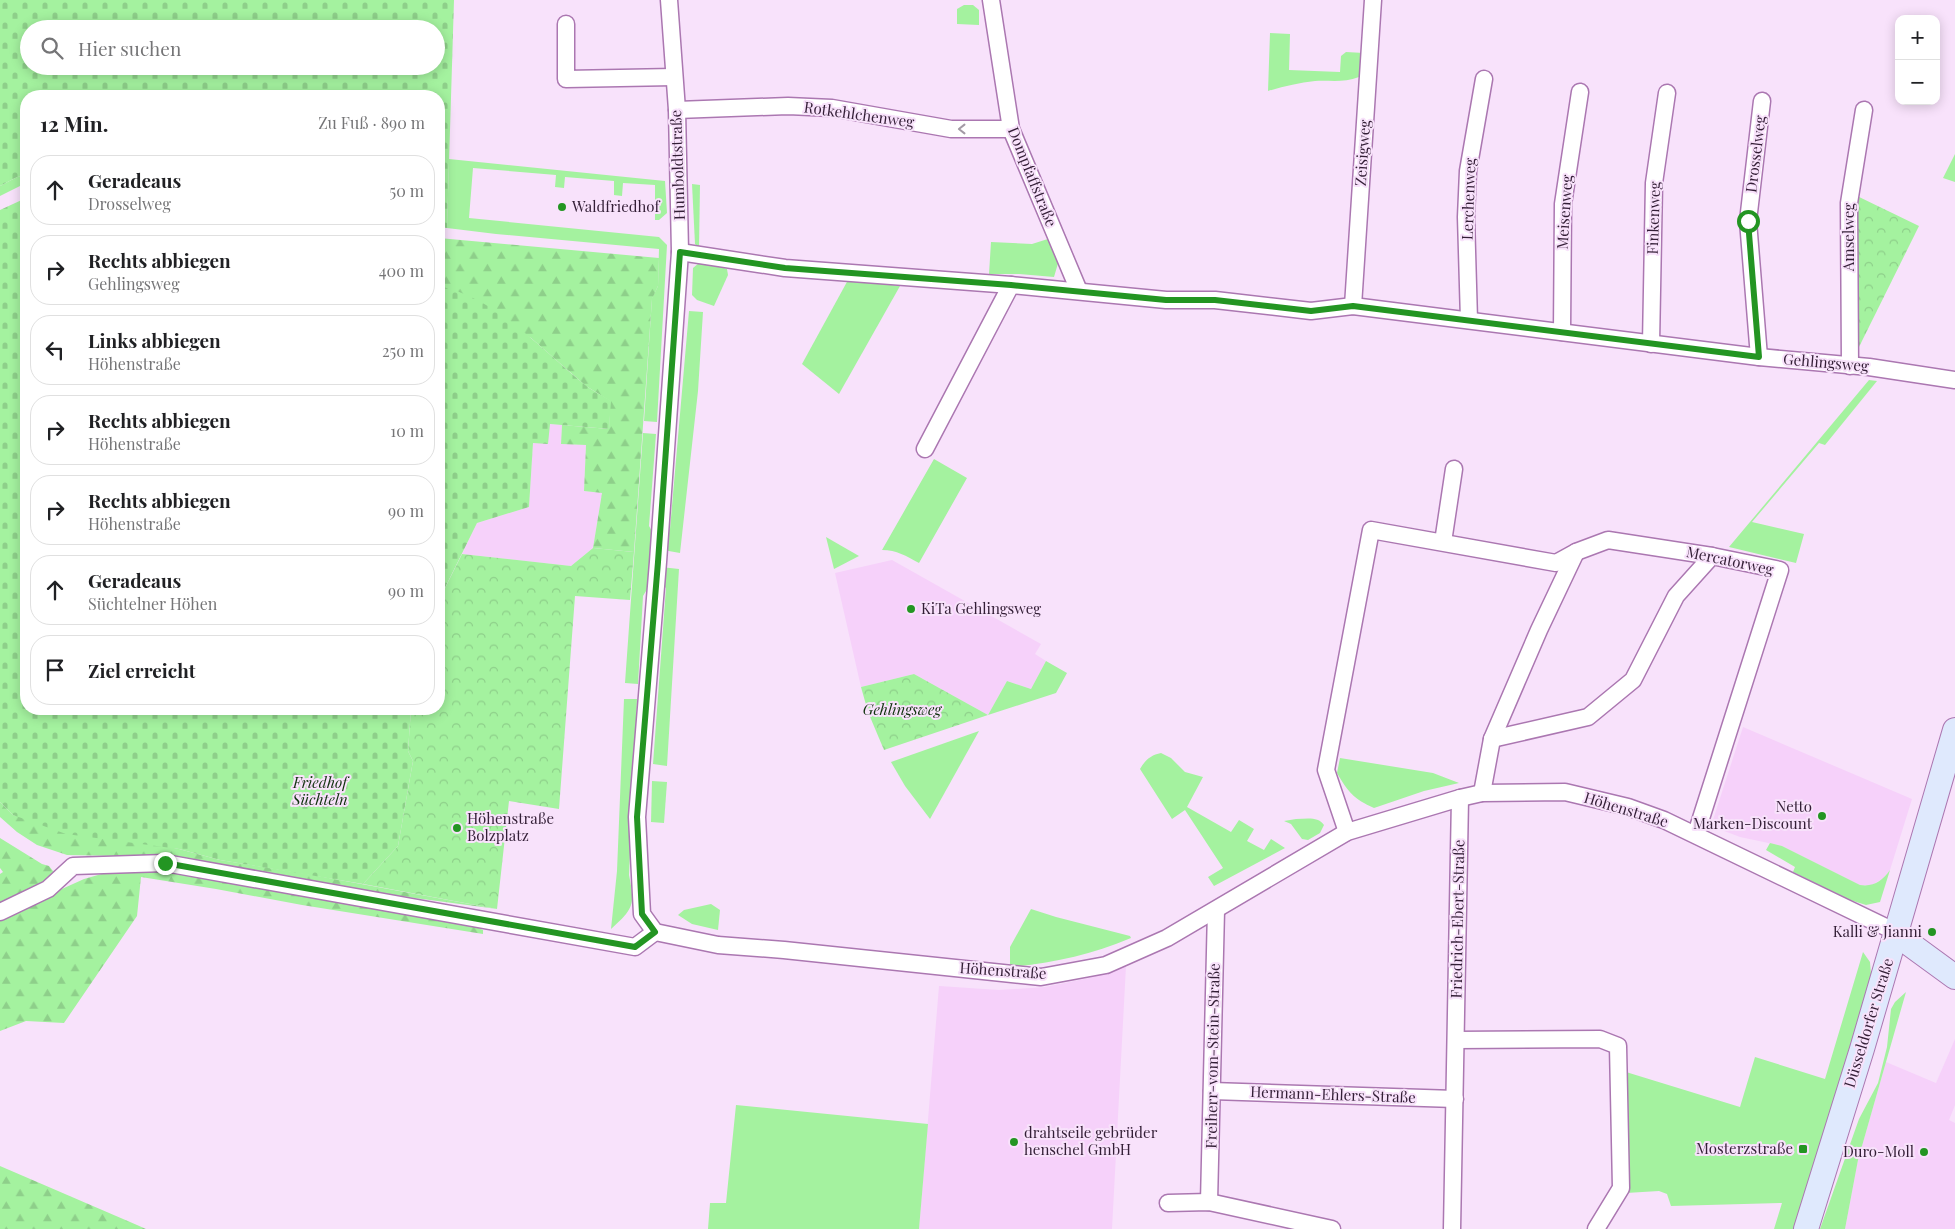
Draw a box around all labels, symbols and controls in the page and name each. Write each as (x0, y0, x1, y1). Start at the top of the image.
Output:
map controls (1895, 15, 1940, 105)
button: + (1895, 15, 1940, 60)
search box (20, 20, 445, 75)
icon: search (38, 34, 66, 62)
text: Hier suchen (78, 35, 181, 61)
button: − (1895, 60, 1940, 105)
street label: Rotkehlchenweg (803, 96, 916, 132)
text: 12 Min. (40, 109, 108, 137)
street label: Humboldtstraße (665, 110, 689, 221)
text: Zu Fuß · 890 m (318, 112, 425, 133)
street label: Drosselweg (1740, 114, 1770, 194)
street label: Zeisigweg (1350, 119, 1374, 187)
one-way arrow (958, 124, 966, 134)
street label: Dompfaffstraße (1004, 124, 1062, 229)
street label: Lerchenweg (1457, 157, 1479, 240)
text: Geradeaus (88, 167, 181, 193)
street label: Meisenweg (1551, 174, 1577, 250)
icon: ahead (41, 176, 69, 204)
text: 50 m (390, 180, 424, 201)
street label: Finkenweg (1642, 181, 1664, 255)
text: Drosselweg (88, 193, 171, 214)
place label: Waldfriedhof (571, 196, 661, 216)
marker: Waldfriedhof (556, 201, 568, 213)
street label: Amselweg (1838, 203, 1858, 272)
route start (1737, 210, 1760, 233)
text: Rechts abbiegen (88, 247, 231, 273)
icon: right (41, 256, 69, 284)
text: 400 m (379, 260, 424, 281)
text: Gehlingsweg (88, 273, 180, 294)
text: Links abbiegen (88, 327, 221, 353)
icon: left (41, 336, 69, 364)
text: 250 m (382, 340, 424, 361)
street label: Gehlingsweg (1782, 348, 1870, 376)
text: Höhenstraße (88, 353, 181, 374)
text: Rechts abbiegen (88, 407, 231, 433)
icon: right (41, 416, 69, 444)
text: 10 m (390, 420, 424, 441)
text: Höhenstraße (88, 433, 181, 454)
text: Rechts abbiegen (88, 487, 231, 513)
icon: right (41, 496, 69, 524)
text: 90 m (388, 500, 424, 521)
text: Höhenstraße (88, 513, 181, 534)
street label: Mercatorweg (1685, 541, 1776, 579)
text: Geradeaus (88, 567, 181, 593)
icon: ahead (41, 576, 69, 604)
text: 90 m (388, 580, 424, 601)
text: Süchtelner Höhen (88, 593, 217, 614)
place label: KiTa Gehlingsweg (921, 598, 1041, 618)
marker: KiTa Gehlingsweg (905, 603, 917, 615)
icon: arrive (41, 656, 69, 684)
text: Ziel erreicht (88, 657, 196, 683)
park label: Gehlingsweg (863, 699, 942, 719)
park label: Friedhof Süchteln (291, 772, 350, 809)
street label: Höhenstraße (1582, 787, 1671, 831)
place label: Netto Marken-Discount (1693, 796, 1813, 833)
place label: Höhenstraße Bolzplatz (467, 808, 554, 845)
marker: Netto Marken-Discount (1816, 810, 1828, 822)
marker: Höhenstraße Bolzplatz (451, 822, 463, 834)
street label: Friedrich-Ebert-Straße (1446, 839, 1468, 999)
route end (154, 852, 177, 875)
place label: Kalli & Jianni (1833, 921, 1923, 941)
marker: Kalli & Jianni (1926, 926, 1938, 938)
street label: Düsseldorfer Straße (1839, 955, 1897, 1090)
street label: Höhenstraße (959, 957, 1047, 983)
street label: Freiherr-vom-Stein-Straße (1200, 963, 1224, 1149)
street label: Hermann-Ehlers-Straße (1250, 1081, 1416, 1107)
place label: drahtseile gebrüder henschel GmbH (1024, 1122, 1158, 1159)
marker: drahtseile gebrüder henschel GmbH (1008, 1136, 1020, 1148)
place label: Mosterzstraße (1696, 1138, 1793, 1158)
place label: Duro-Moll (1843, 1141, 1914, 1161)
marker: Mosterzstraße (1797, 1143, 1809, 1155)
marker: Duro-Moll (1918, 1146, 1930, 1158)

